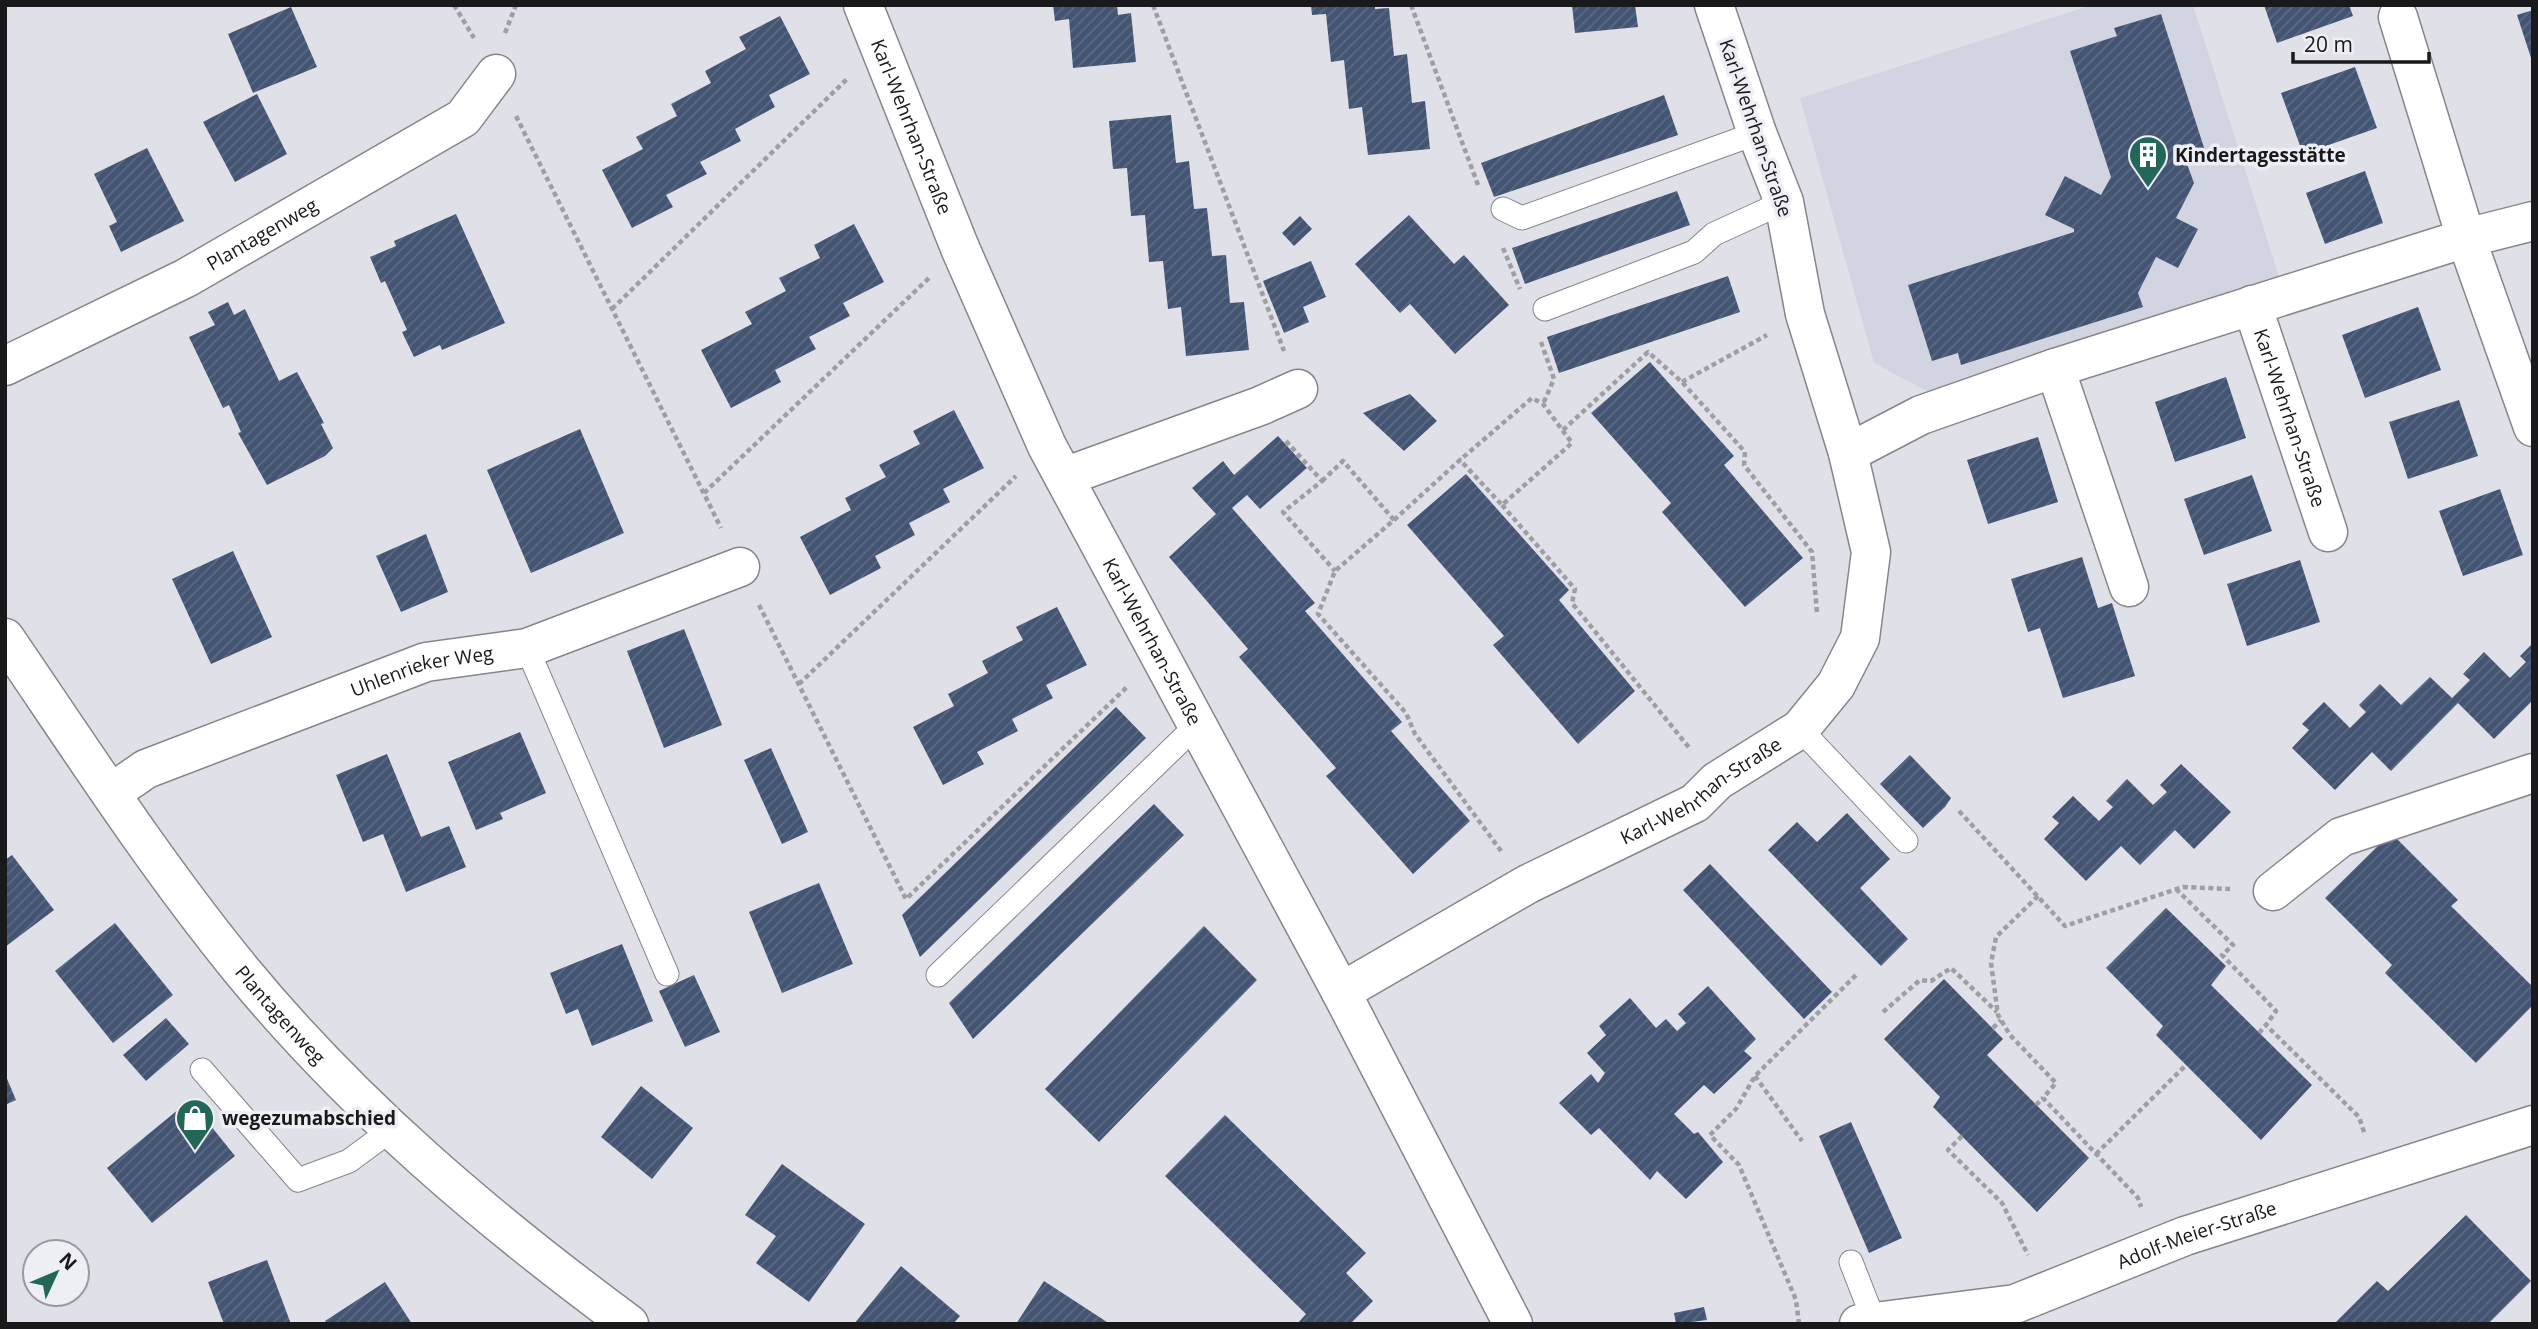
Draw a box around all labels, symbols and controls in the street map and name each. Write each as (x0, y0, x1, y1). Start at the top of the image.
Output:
scale bar (2293, 21, 2430, 65)
text: 20 m (2304, 30, 2353, 58)
street label: Karl-Wehrhan-Straße (865, 35, 958, 218)
street label: Karl-Wehrhan-Straße (1713, 36, 1799, 220)
building icon: Kindertagesstätte (2127, 134, 2169, 189)
place label: Kindertagesstätte (2175, 142, 2346, 168)
street label: Plantagenweg (202, 192, 322, 276)
street label: Karl-Wehrhan-Straße (2248, 325, 2332, 510)
street label: Karl-Wehrhan-Straße (1097, 553, 1208, 730)
street label: Uhlenrieker Weg (347, 640, 495, 703)
street label: Karl-Wehrhan-Straße (1616, 731, 1786, 850)
street label: Plantagenweg (229, 960, 331, 1070)
shop icon: wegezumabschied (174, 1097, 216, 1152)
place label: wegezumabschied (222, 1105, 396, 1131)
street label: Adolf-Meier-Straße (2113, 1195, 2280, 1275)
north arrow (21, 1238, 91, 1308)
text: N (54, 1247, 83, 1276)

